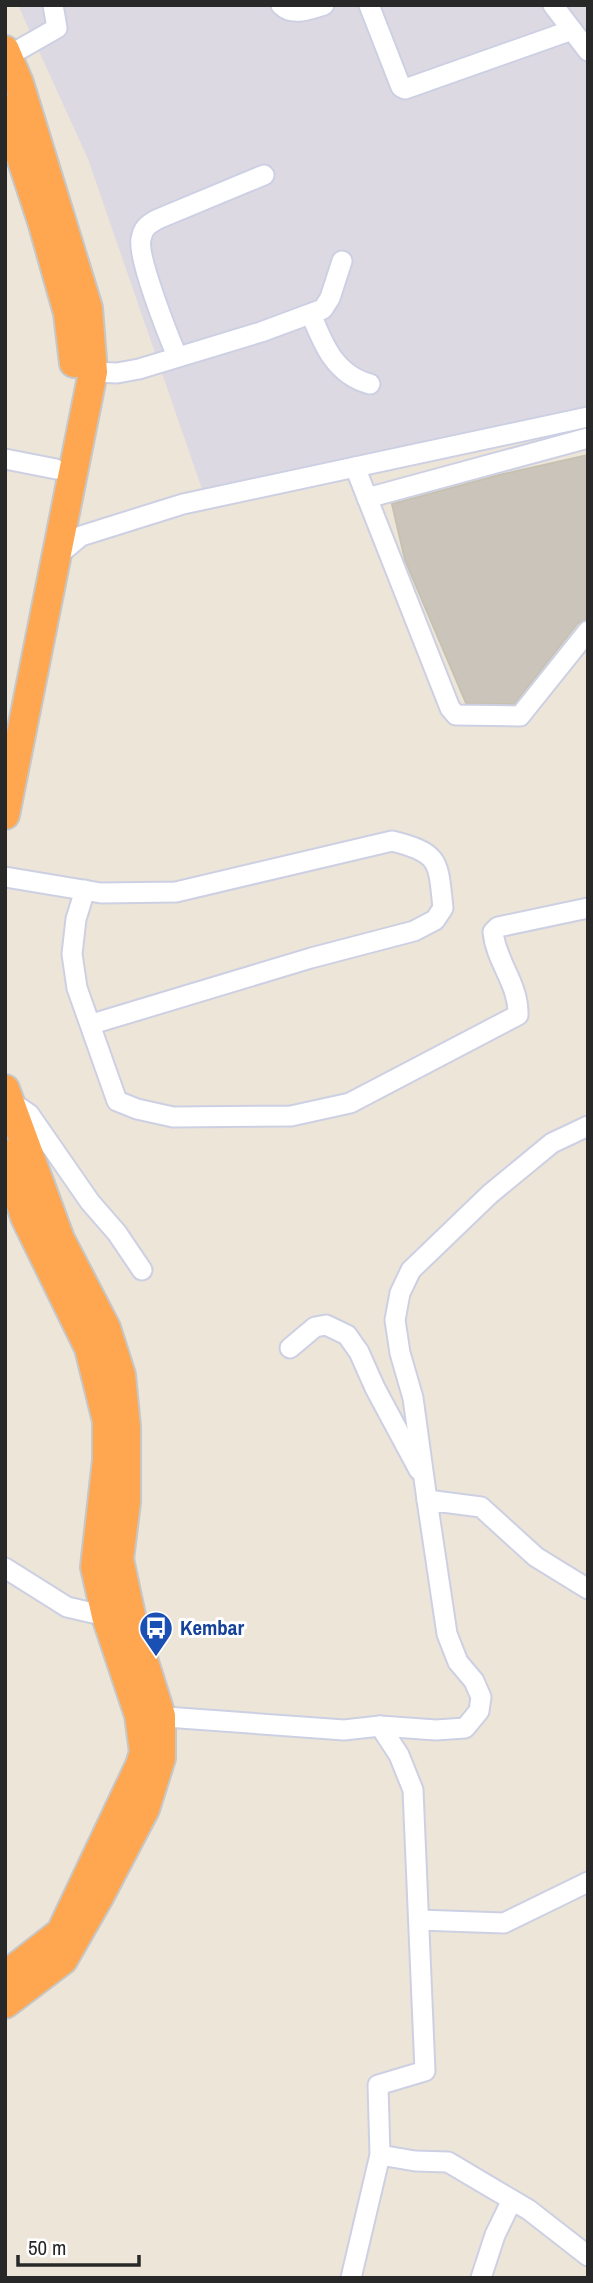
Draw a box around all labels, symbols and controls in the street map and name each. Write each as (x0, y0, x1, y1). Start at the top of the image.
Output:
bus stop icon: Kembar (137, 1609, 175, 1658)
place label: Kembar (180, 1613, 244, 1642)
scale bar (18, 2224, 138, 2268)
text: 50 m (28, 2233, 66, 2262)

